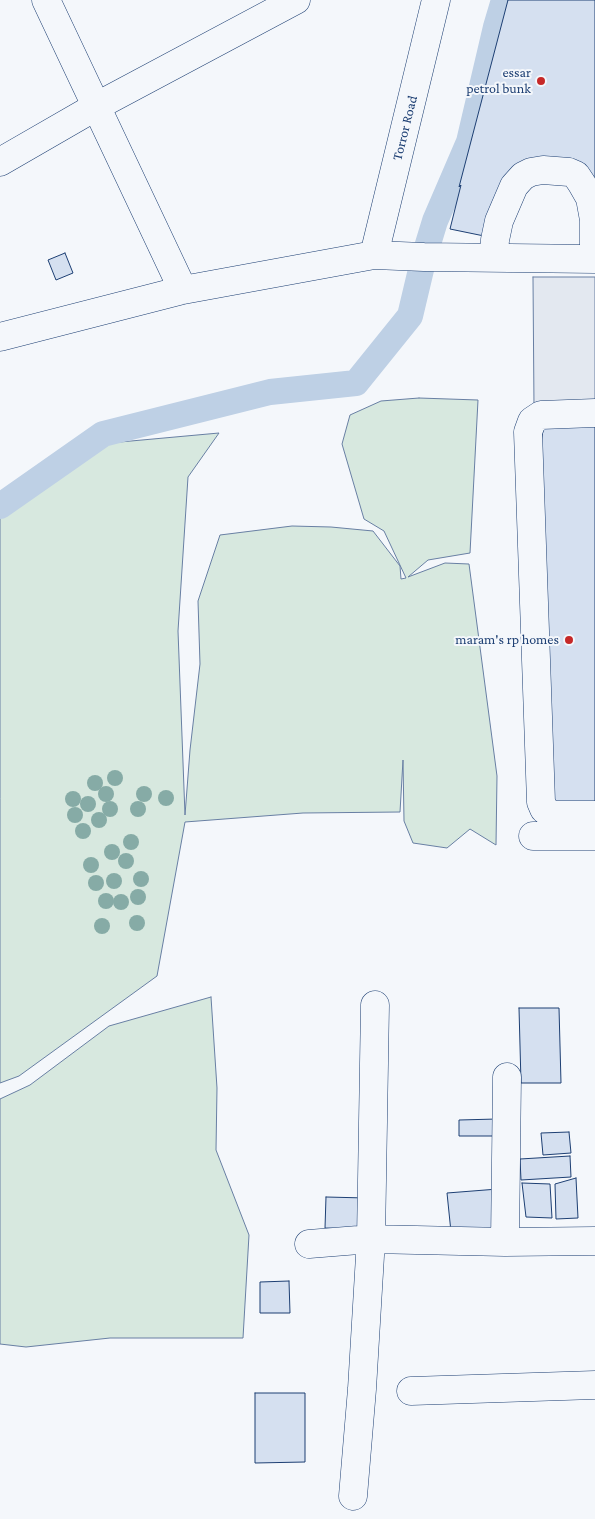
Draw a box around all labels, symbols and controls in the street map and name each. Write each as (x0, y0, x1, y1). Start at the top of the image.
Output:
place label: essar petrol bunk (466, 65, 531, 98)
marker: essar petrol bunk (535, 75, 547, 87)
street label: Torror Road (389, 94, 421, 162)
place label: maram's rp homes (455, 632, 559, 648)
marker: maram's rp homes (563, 634, 575, 646)

